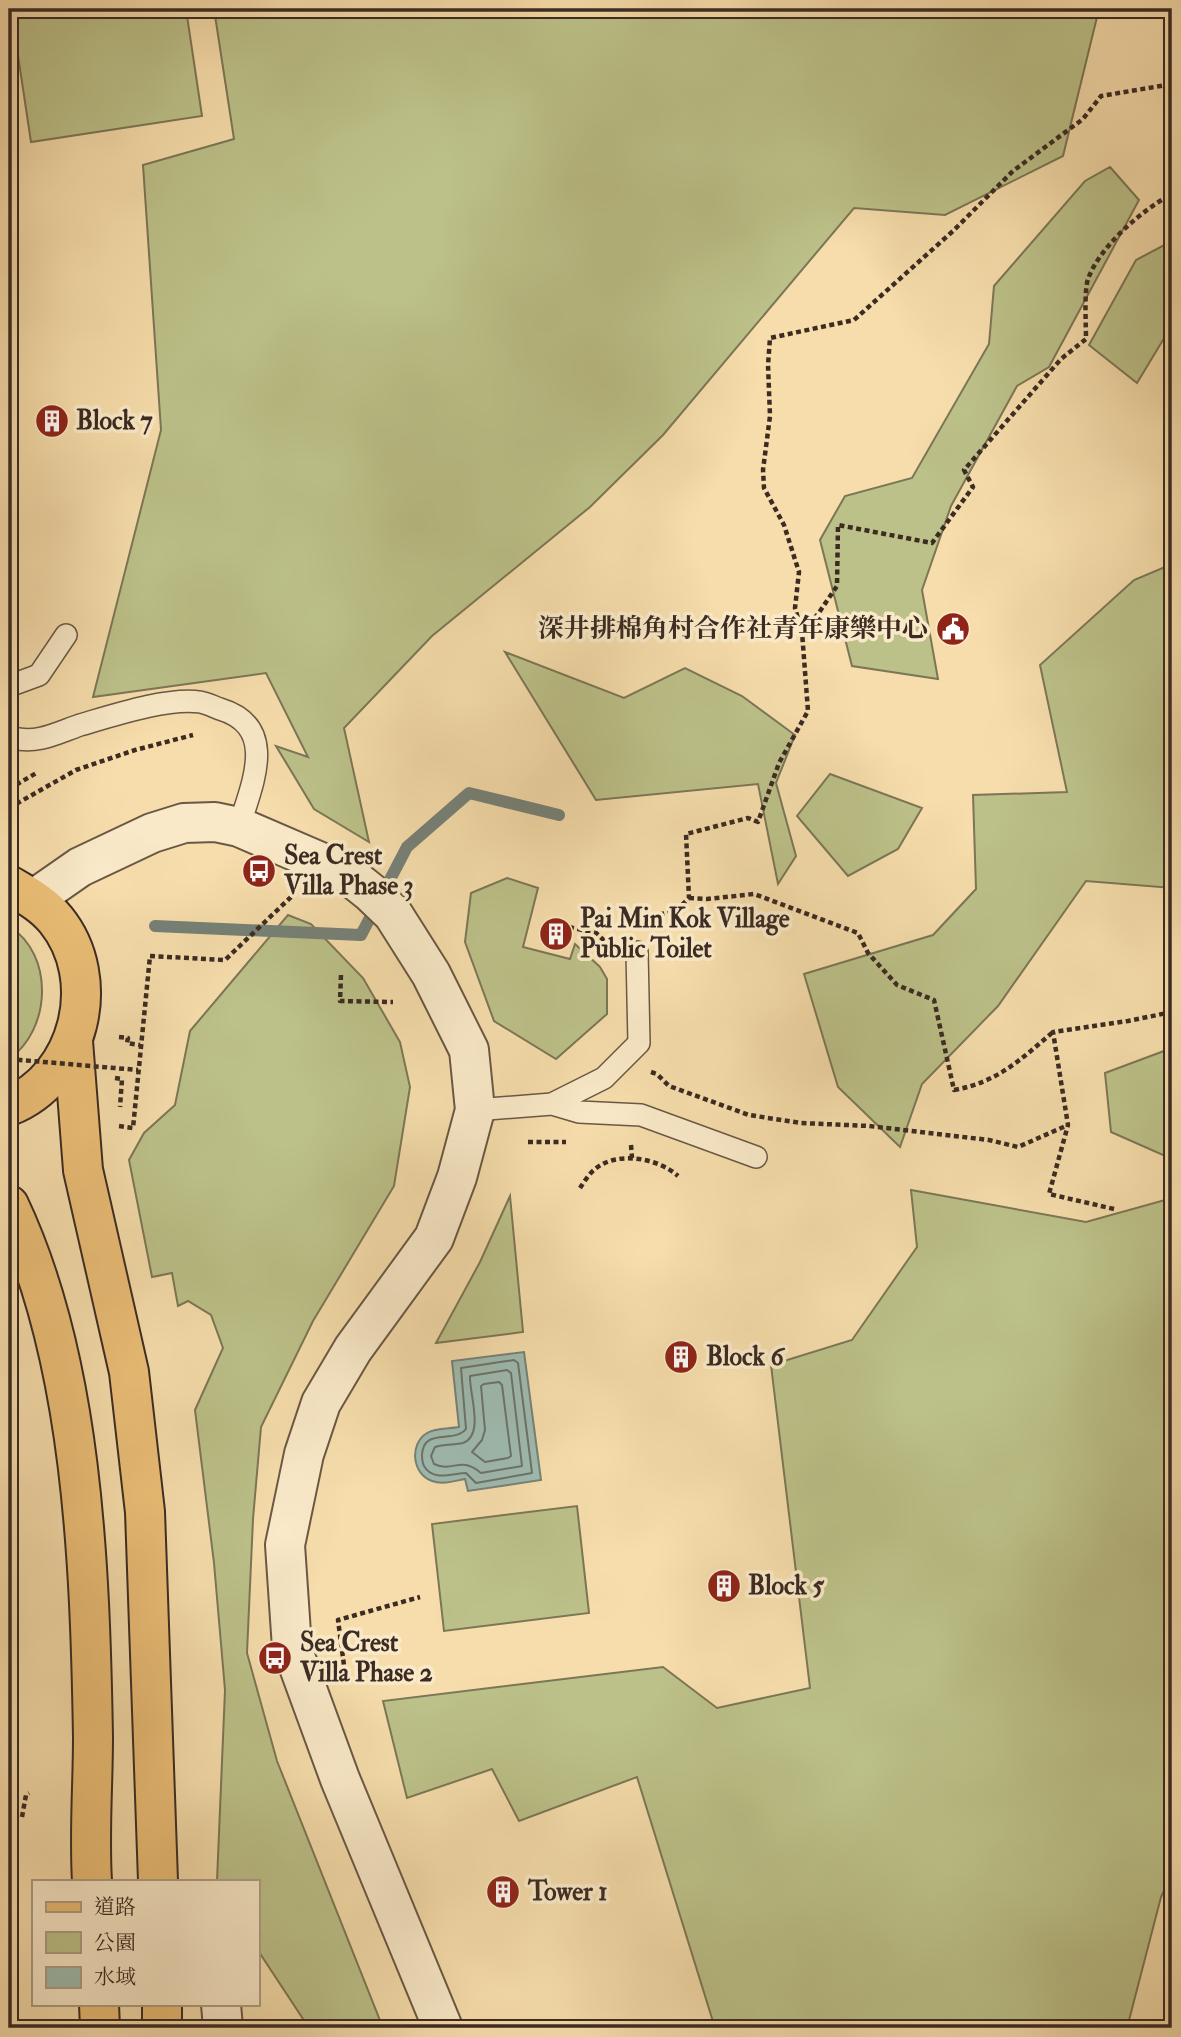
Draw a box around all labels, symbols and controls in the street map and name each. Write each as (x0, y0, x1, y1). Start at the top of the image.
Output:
building icon: Block 7 (33, 402, 71, 440)
place label: Block 7 (76, 405, 152, 437)
public building icon: 深井排棉角村合作社青年康樂中心 (934, 610, 972, 648)
place label: 深井排棉角村合作社青年康樂中心 (538, 613, 928, 645)
place label: Sea Crest Villa Phase 3 (283, 840, 413, 902)
bus stop icon: Sea Crest Villa Phase 3 (240, 852, 278, 890)
place label: Pai Min Kok Village Public Toilet (580, 903, 790, 965)
building icon: Pai Min Kok Village Public Toilet (537, 915, 575, 953)
building icon: Block 6 (662, 1338, 700, 1376)
place label: Block 6 (706, 1341, 785, 1373)
building icon: Block 5 (705, 1567, 743, 1605)
place label: Block 5 (748, 1570, 824, 1602)
place label: Sea Crest Villa Phase 2 (299, 1627, 433, 1689)
bus stop icon: Sea Crest Villa Phase 2 (256, 1639, 294, 1677)
building icon: Tower 1 (484, 1873, 522, 1911)
place label: Tower 1 (527, 1876, 608, 1908)
legend (32, 1880, 259, 2006)
text: 道路 (94, 1894, 136, 1921)
text: 公園 (94, 1930, 136, 1957)
text: 水域 (94, 1964, 136, 1991)

